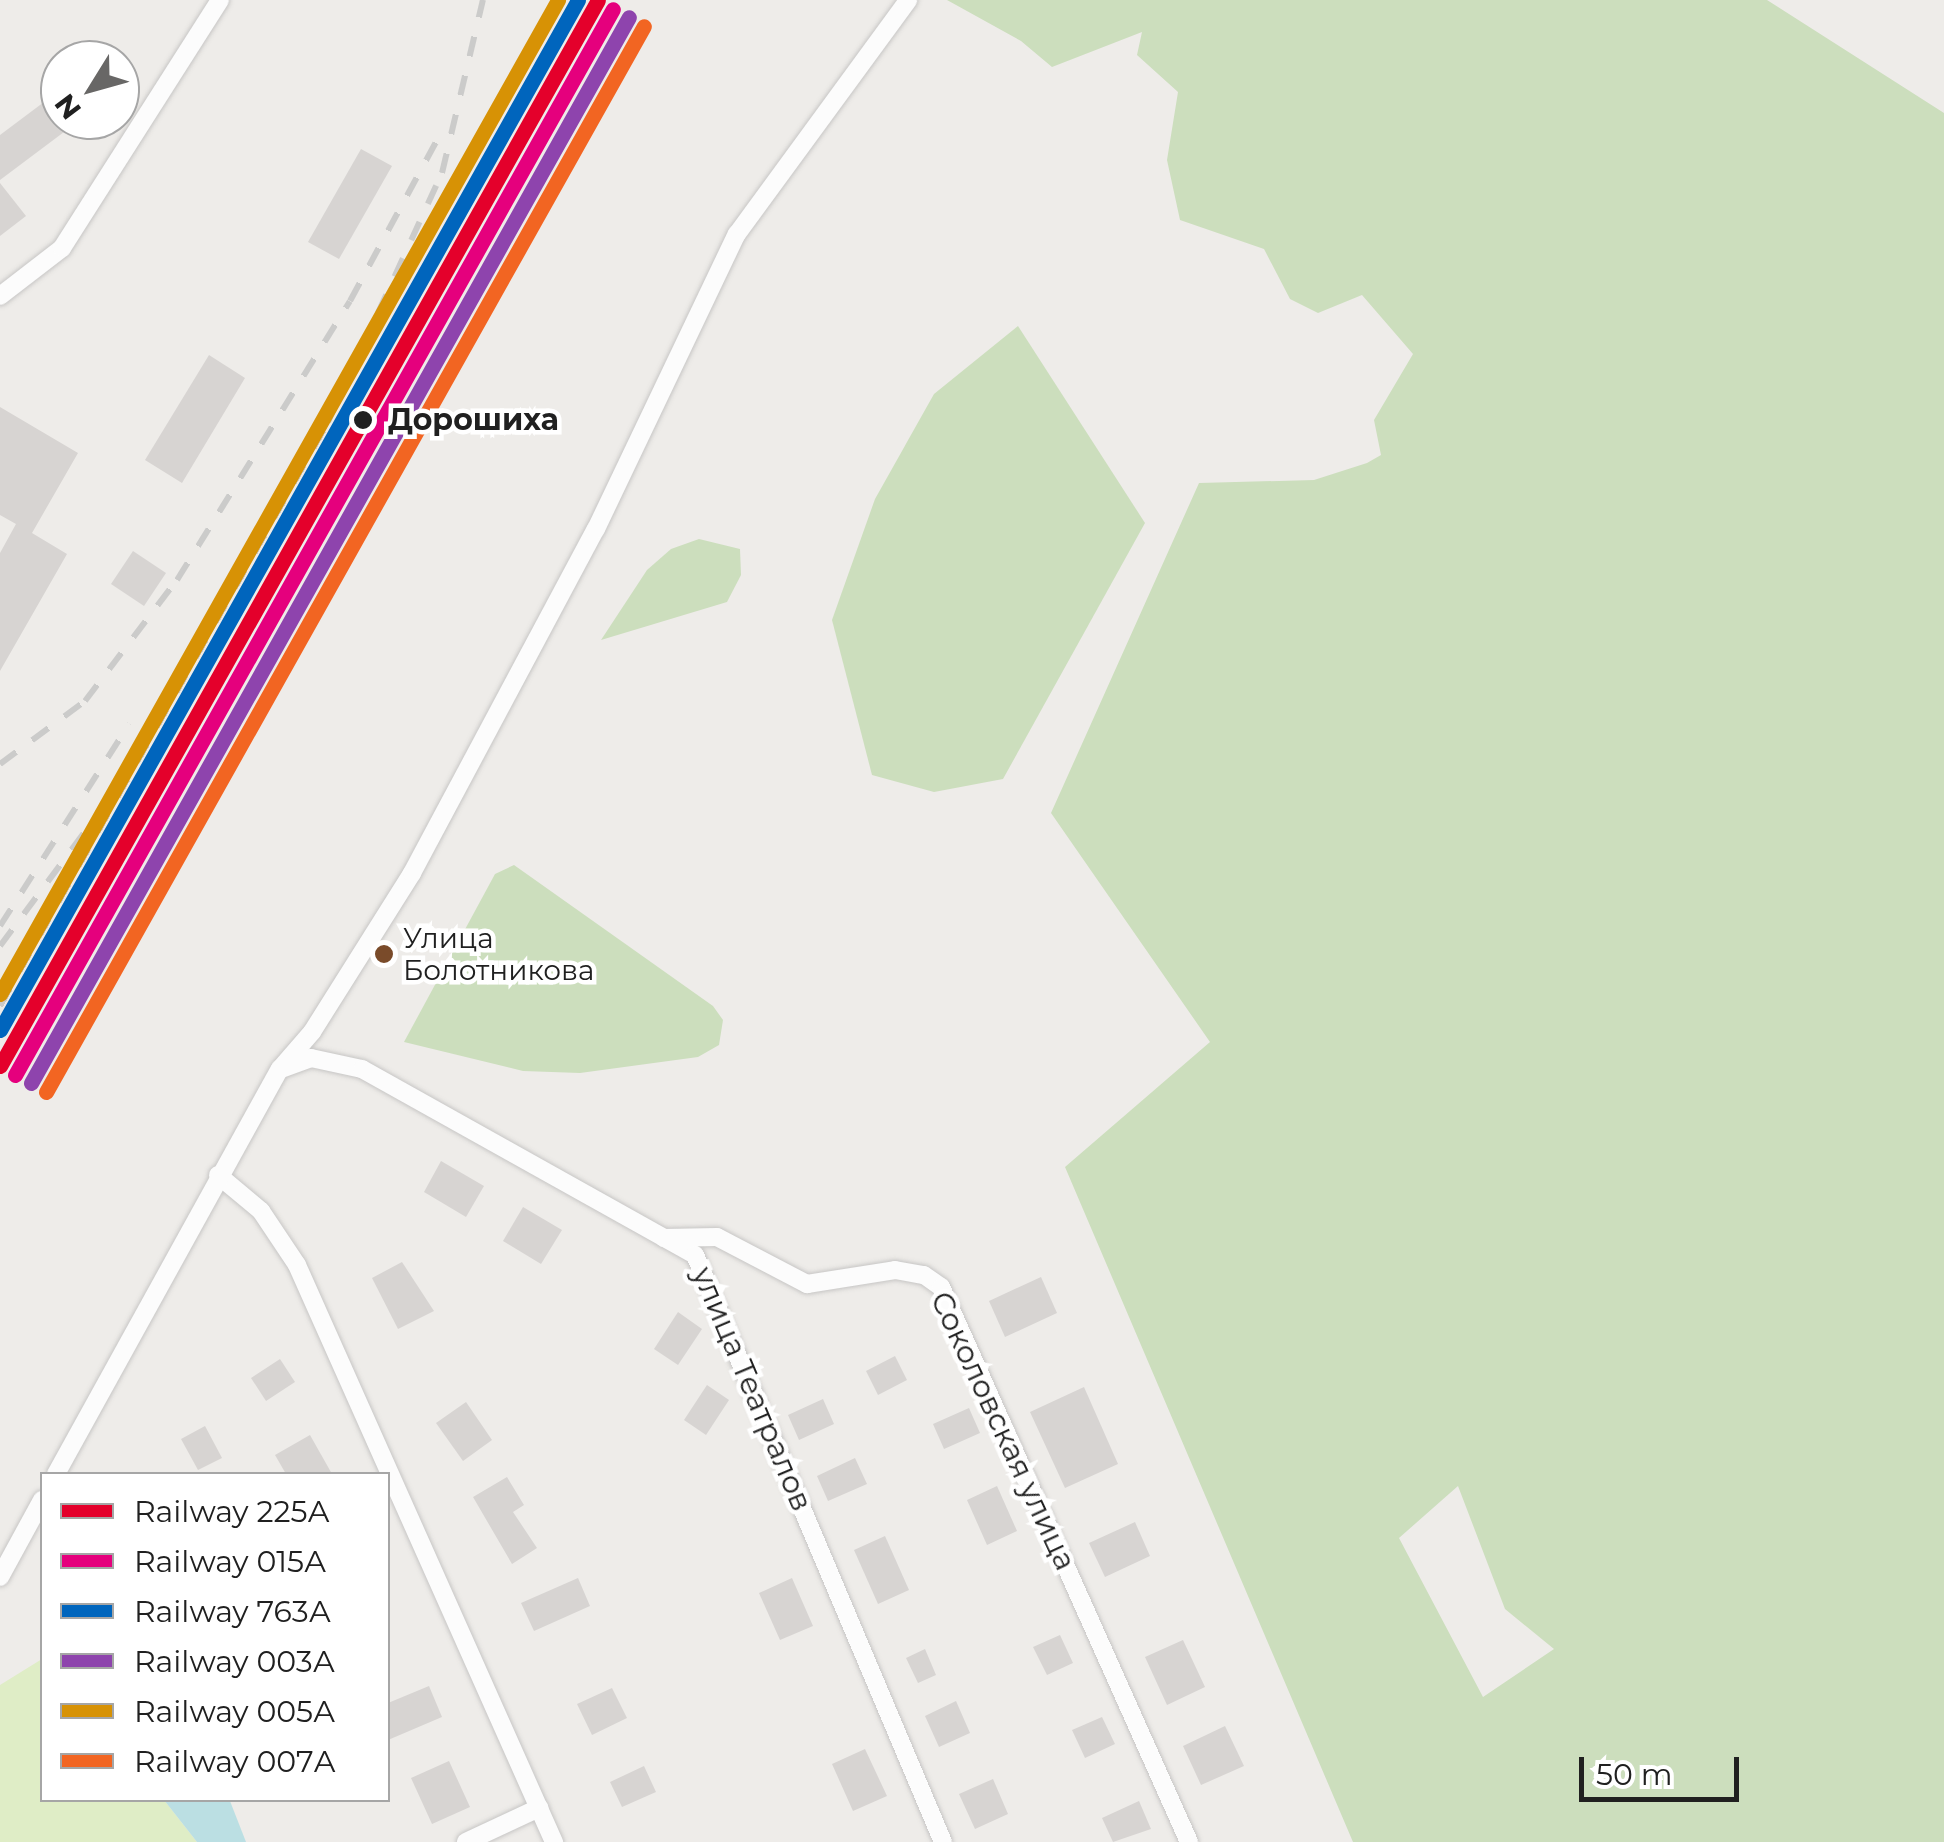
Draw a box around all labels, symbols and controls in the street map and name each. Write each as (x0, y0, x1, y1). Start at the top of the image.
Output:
north arrow (40, 40, 140, 140)
text: N (47, 88, 88, 126)
place label: Дорошиха (388, 402, 559, 438)
marker: Дорошиха (347, 404, 379, 436)
place label: Улица Болотникова (403, 921, 594, 987)
marker: Улица Болотникова (374, 944, 394, 964)
street label: улица Театралов (684, 1262, 820, 1516)
street label: Соколовская улица (923, 1286, 1083, 1576)
legend (40, 1472, 390, 1802)
text: Railway 225А (134, 1493, 330, 1530)
text: Railway 015А (134, 1543, 326, 1580)
text: Railway 763А (134, 1593, 331, 1630)
text: Railway 003А (134, 1643, 335, 1680)
text: Railway 005А (134, 1693, 335, 1730)
scale bar (1584, 1737, 1744, 1799)
text: Railway 007А (134, 1743, 336, 1780)
text: 50 m (1596, 1756, 1673, 1793)

